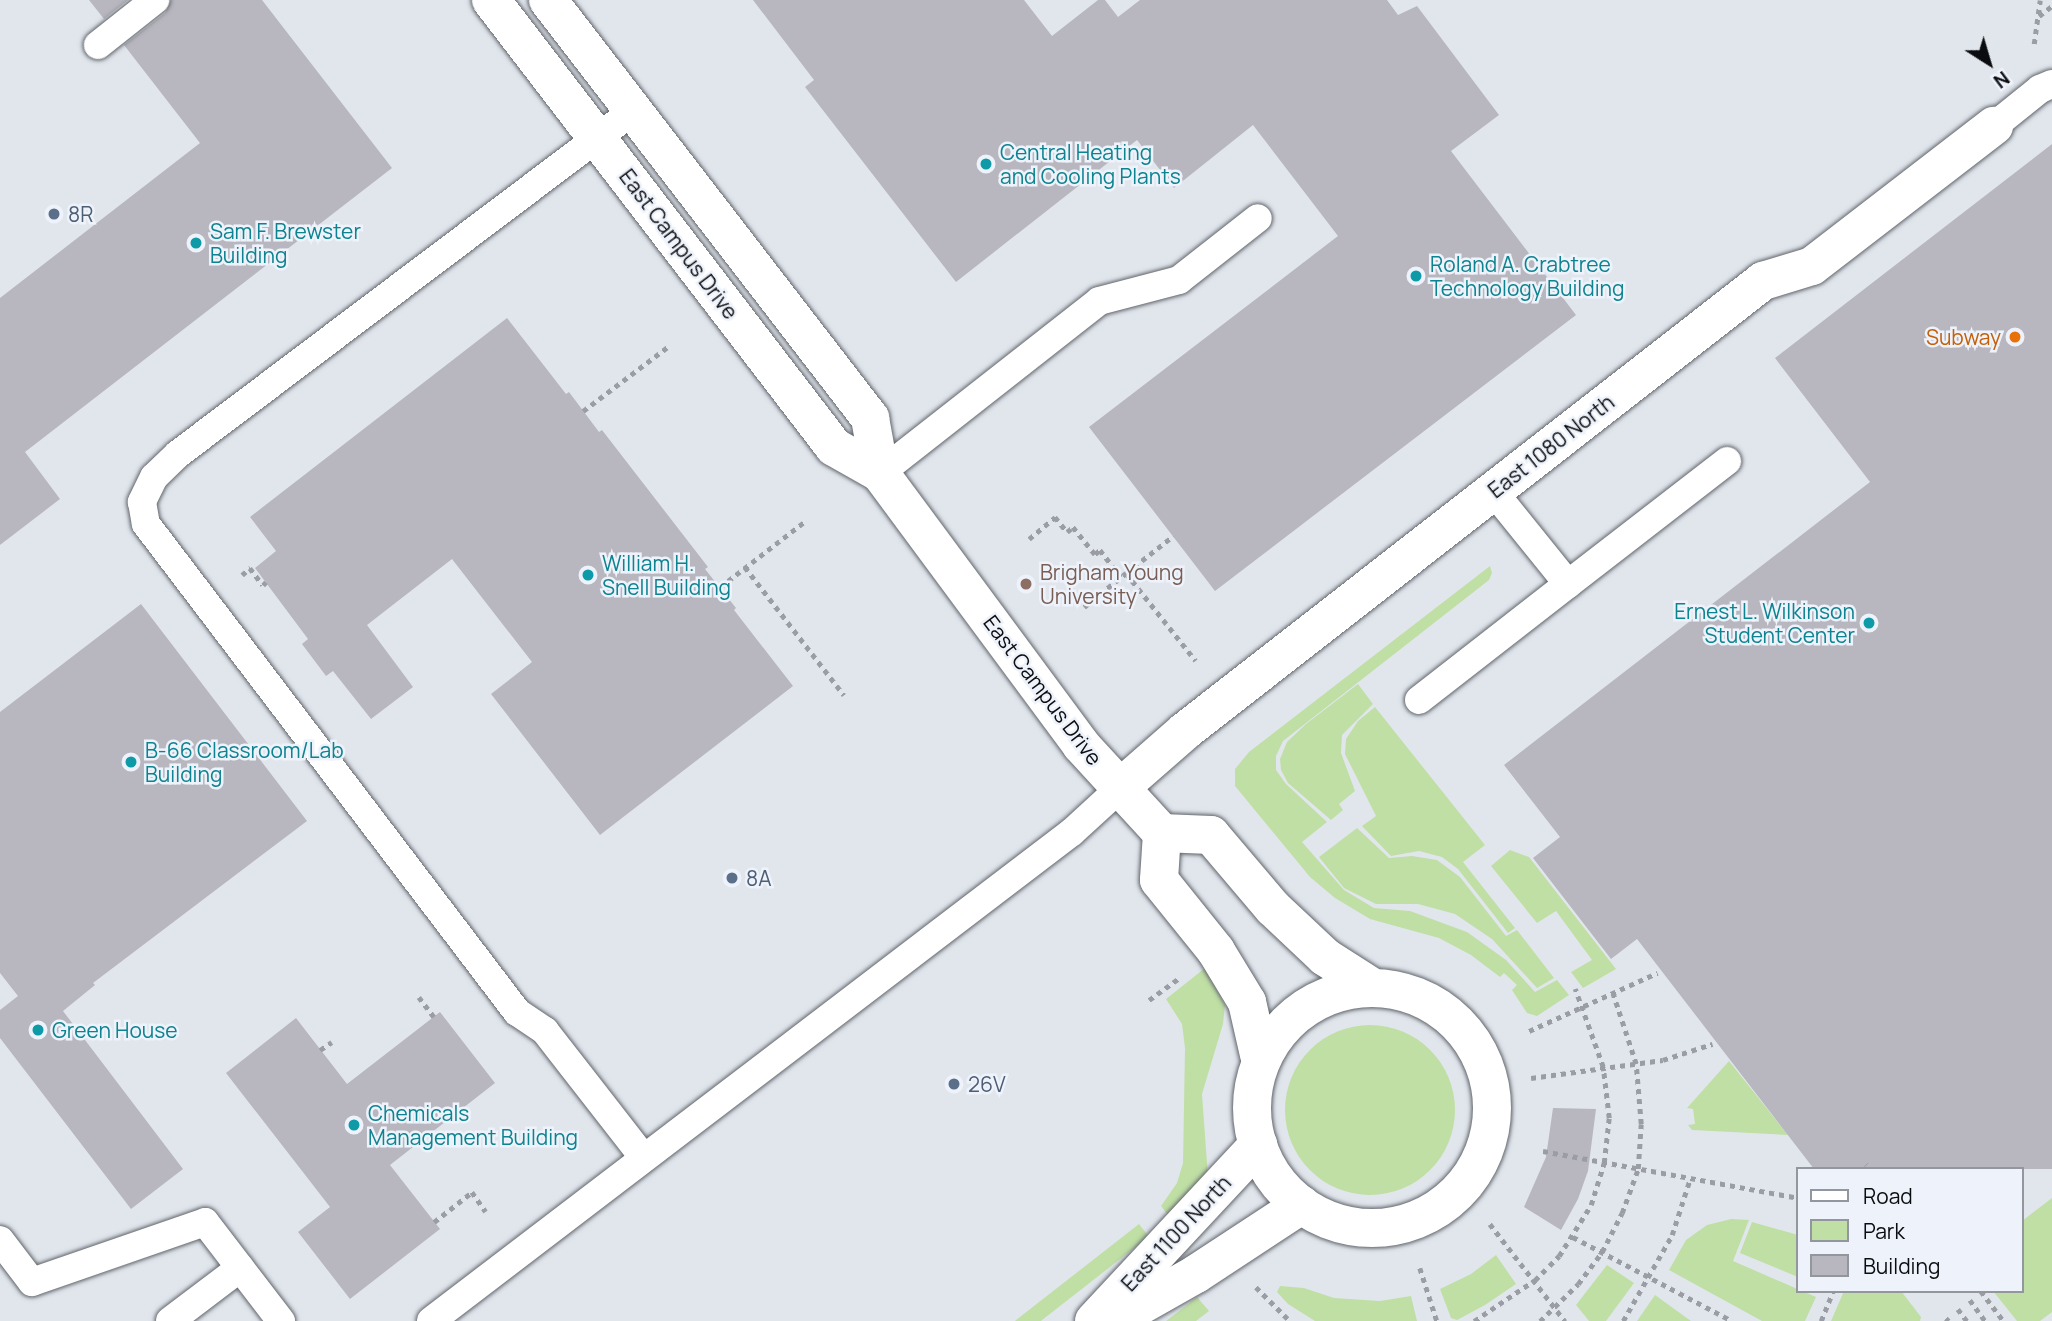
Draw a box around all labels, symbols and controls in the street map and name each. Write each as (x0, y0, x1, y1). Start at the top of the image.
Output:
north arrow (1954, 28, 2024, 98)
text: N (1988, 65, 2015, 94)
place label: Central Heating and Cooling Plants (1000, 139, 1181, 189)
marker: Central Heating and Cooling Plants (978, 156, 994, 172)
street label: East Campus Drive (614, 164, 744, 324)
place label: 8R (68, 201, 93, 227)
marker: 8R (46, 206, 62, 222)
place label: Sam F. Brewster Building (210, 218, 361, 268)
marker: Sam F. Brewster Building (188, 235, 204, 251)
place label: Roland A. Crabtree Technology Building (1430, 251, 1624, 301)
marker: Roland A. Crabtree Technology Building (1408, 268, 1424, 284)
place label: Subway (1926, 324, 2001, 350)
marker: Subway (2007, 329, 2023, 345)
street label: East 1080 North (1483, 389, 1619, 503)
place label: William H. Snell Building (602, 550, 731, 600)
place label: Brigham Young University (1040, 559, 1184, 609)
marker: William H. Snell Building (580, 567, 596, 583)
marker: Brigham Young University (1018, 576, 1034, 592)
place label: Ernest L. Wilkinson Student Center (1674, 598, 1855, 648)
street label: East Campus Drive (978, 610, 1108, 770)
marker: Ernest L. Wilkinson Student Center (1861, 615, 1877, 631)
place label: B-66 Classroom/Lab Building (145, 737, 344, 787)
marker: B-66 Classroom/Lab Building (123, 754, 139, 770)
place label: 8A (746, 865, 771, 891)
marker: 8A (724, 870, 740, 886)
place label: Green House (52, 1017, 178, 1043)
marker: Green House (30, 1022, 46, 1038)
place label: 26V (968, 1071, 1006, 1097)
marker: 26V (946, 1076, 962, 1092)
place label: Chemicals Management Building (368, 1100, 578, 1150)
marker: Chemicals Management Building (346, 1117, 362, 1133)
legend (1797, 1167, 2024, 1293)
street label: East 1100 North (1116, 1170, 1236, 1296)
text: Road (1863, 1182, 1913, 1210)
text: Park (1863, 1217, 1905, 1245)
text: Building (1863, 1252, 1940, 1280)

